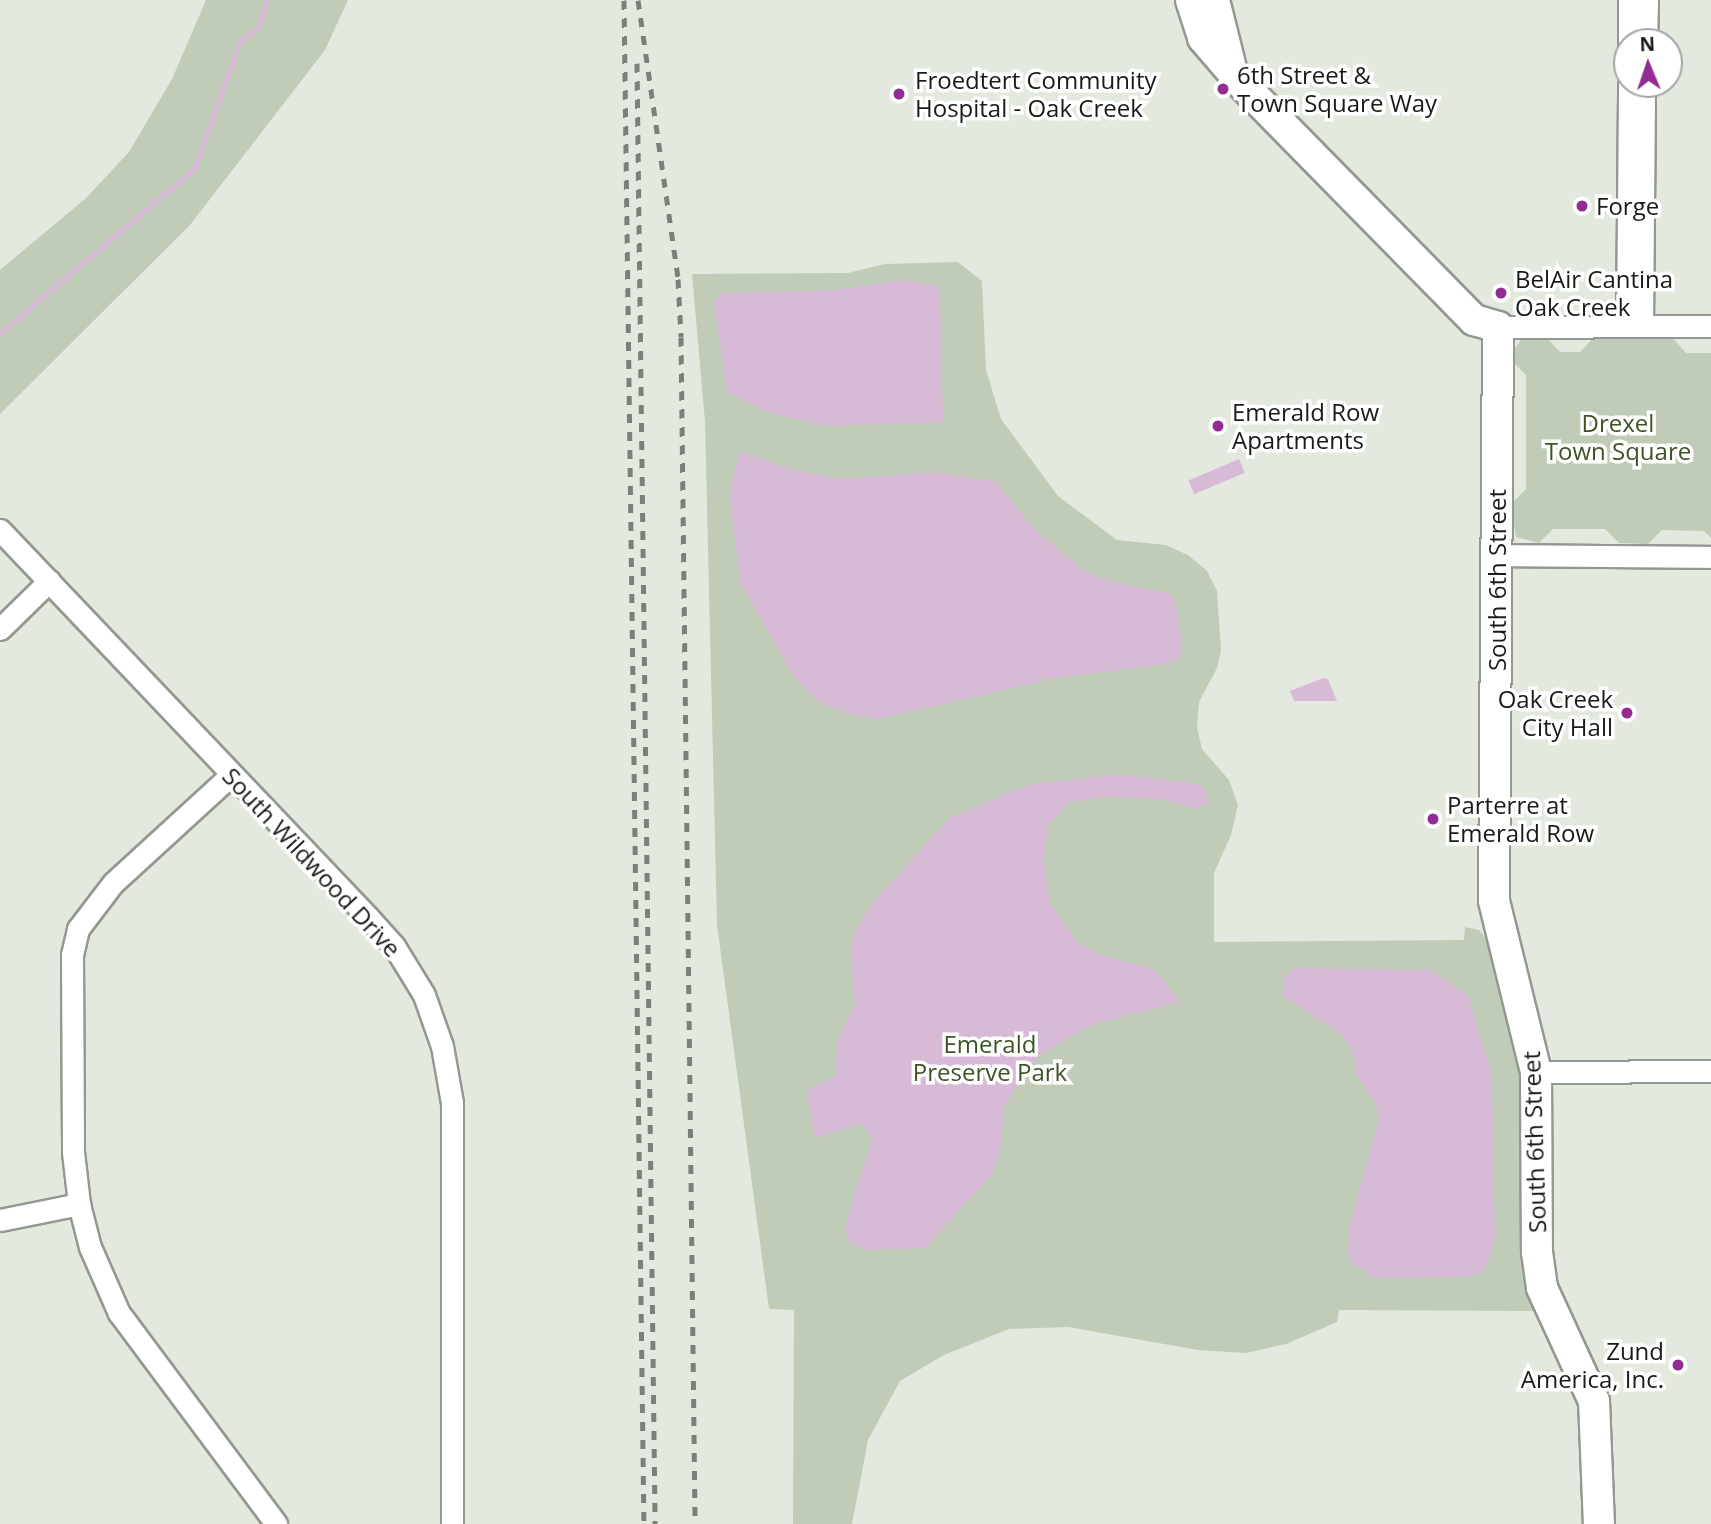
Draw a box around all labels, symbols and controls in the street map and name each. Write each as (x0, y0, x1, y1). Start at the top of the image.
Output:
north arrow (1613, 28, 1683, 98)
text: N (1639, 31, 1656, 57)
place label: 6th Street & Town Square Way (1237, 61, 1437, 117)
place label: Froedtert Community Hospital - Oak Creek (915, 66, 1156, 122)
marker: 6th Street & Town Square Way (1215, 81, 1231, 97)
marker: Froedtert Community Hospital - Oak Creek (889, 84, 909, 104)
place label: Forge (1596, 192, 1659, 220)
marker: Forge (1574, 198, 1590, 214)
place label: BelAir Cantina Oak Creek (1515, 265, 1673, 321)
marker: BelAir Cantina Oak Creek (1493, 285, 1509, 301)
place label: Emerald Row Apartments (1232, 398, 1379, 454)
park label: Drexel Town Square (1545, 409, 1691, 465)
marker: Emerald Row Apartments (1210, 418, 1226, 434)
street label: South 6th Street (1483, 489, 1511, 671)
place label: Oak Creek City Hall (1498, 685, 1613, 741)
marker: Oak Creek City Hall (1619, 705, 1635, 721)
street label: South Wildwood Drive (217, 762, 407, 962)
place label: Parterre at Emerald Row (1447, 791, 1594, 847)
marker: Parterre at Emerald Row (1425, 811, 1441, 827)
park label: Emerald Preserve Park (913, 1030, 1067, 1086)
street label: South 6th Street (1516, 1051, 1552, 1233)
place label: Zund America, Inc. (1521, 1337, 1664, 1393)
marker: Zund America, Inc. (1670, 1357, 1686, 1373)

